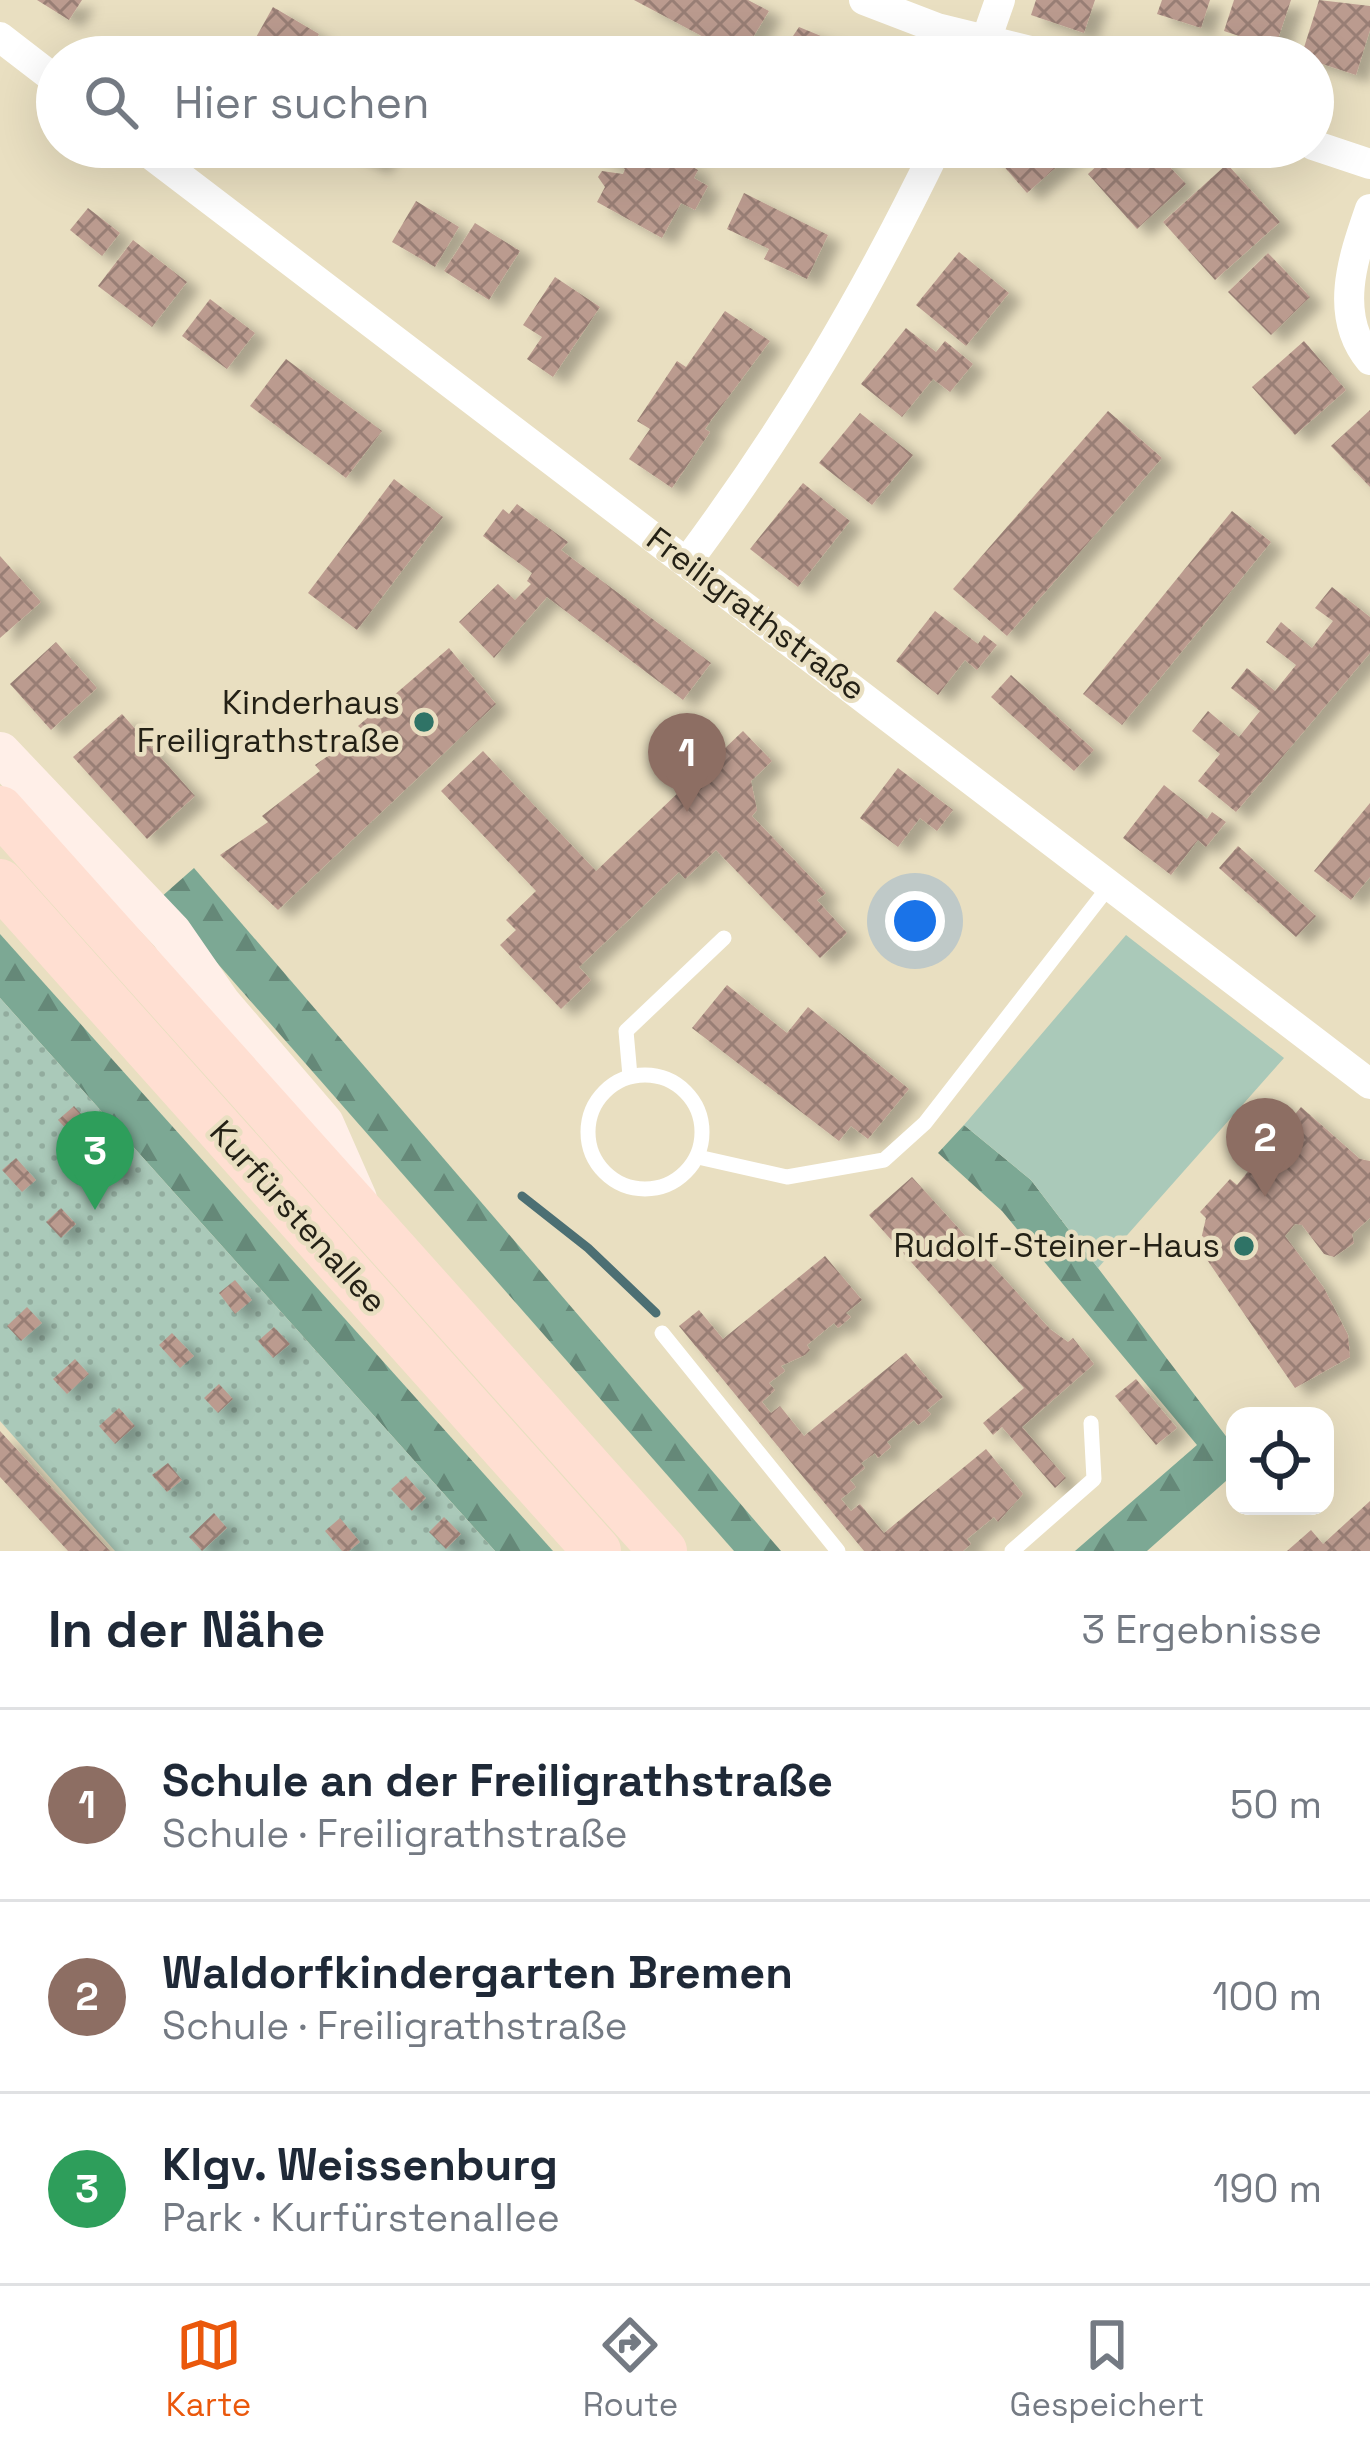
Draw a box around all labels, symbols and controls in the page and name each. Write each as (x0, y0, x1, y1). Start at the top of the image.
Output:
search box (36, 36, 1334, 168)
icon: search (78, 69, 144, 135)
text: Hier suchen (174, 74, 430, 131)
street label: Freiligrathstraße (638, 518, 874, 710)
place label: Kinderhaus Freiligrathstraße (137, 682, 400, 762)
marker: Kinderhaus Freiligrathstraße (411, 709, 437, 735)
pin: 1 (648, 713, 726, 812)
your location (885, 891, 945, 951)
pin: 2 (1226, 1098, 1304, 1197)
pin: 3 (56, 1111, 134, 1210)
street label: Kurfürstenallee (200, 1112, 396, 1322)
place label: Rudolf-Steiner-Haus (894, 1225, 1220, 1267)
marker: Rudolf-Steiner-Haus (1231, 1233, 1257, 1259)
map controls (1226, 1407, 1334, 1515)
button: locate (1226, 1407, 1334, 1515)
text: In der Nähe (48, 1597, 325, 1662)
text: 3 Ergebnisse (1082, 1605, 1322, 1654)
text: Schule an der Freiligrathstraße (162, 1752, 833, 1809)
text: 1 (78, 1780, 96, 1829)
text: 50 m (1230, 1780, 1322, 1829)
text: Schule · Freiligrathstraße (162, 1809, 628, 1858)
text: Waldorfkindergarten Bremen (162, 1944, 793, 2001)
text: 2 (75, 1972, 99, 2021)
text: 100 m (1212, 1972, 1322, 2021)
text: Schule · Freiligrathstraße (162, 2001, 628, 2050)
text: Klgv. Weissenburg (162, 2136, 558, 2193)
text: 3 (75, 2164, 99, 2213)
text: 190 m (1213, 2164, 1322, 2213)
text: Park · Kurfürstenallee (162, 2193, 560, 2242)
tab: Karte (166, 2312, 251, 2426)
tab: Route (583, 2312, 678, 2426)
tab: Gespeichert (1010, 2312, 1204, 2426)

